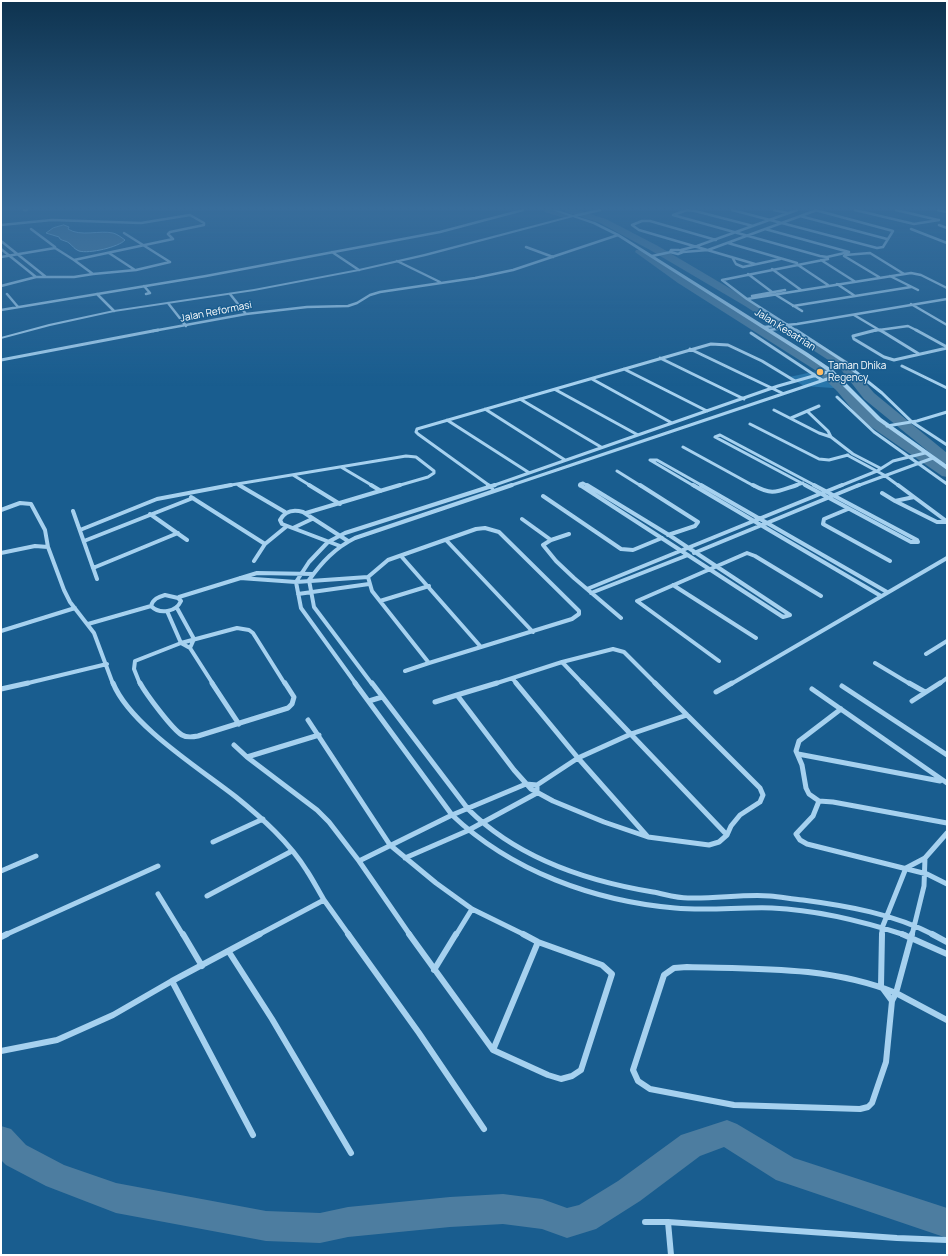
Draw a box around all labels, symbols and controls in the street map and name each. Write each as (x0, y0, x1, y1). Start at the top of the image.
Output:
street label: Jalan Reformasi (179, 299, 253, 325)
street label: Jalan Kesatrian (752, 306, 818, 354)
place label: Taman Dhika Regency (828, 360, 886, 384)
marker: Taman Dhika Regency (815, 367, 825, 377)

